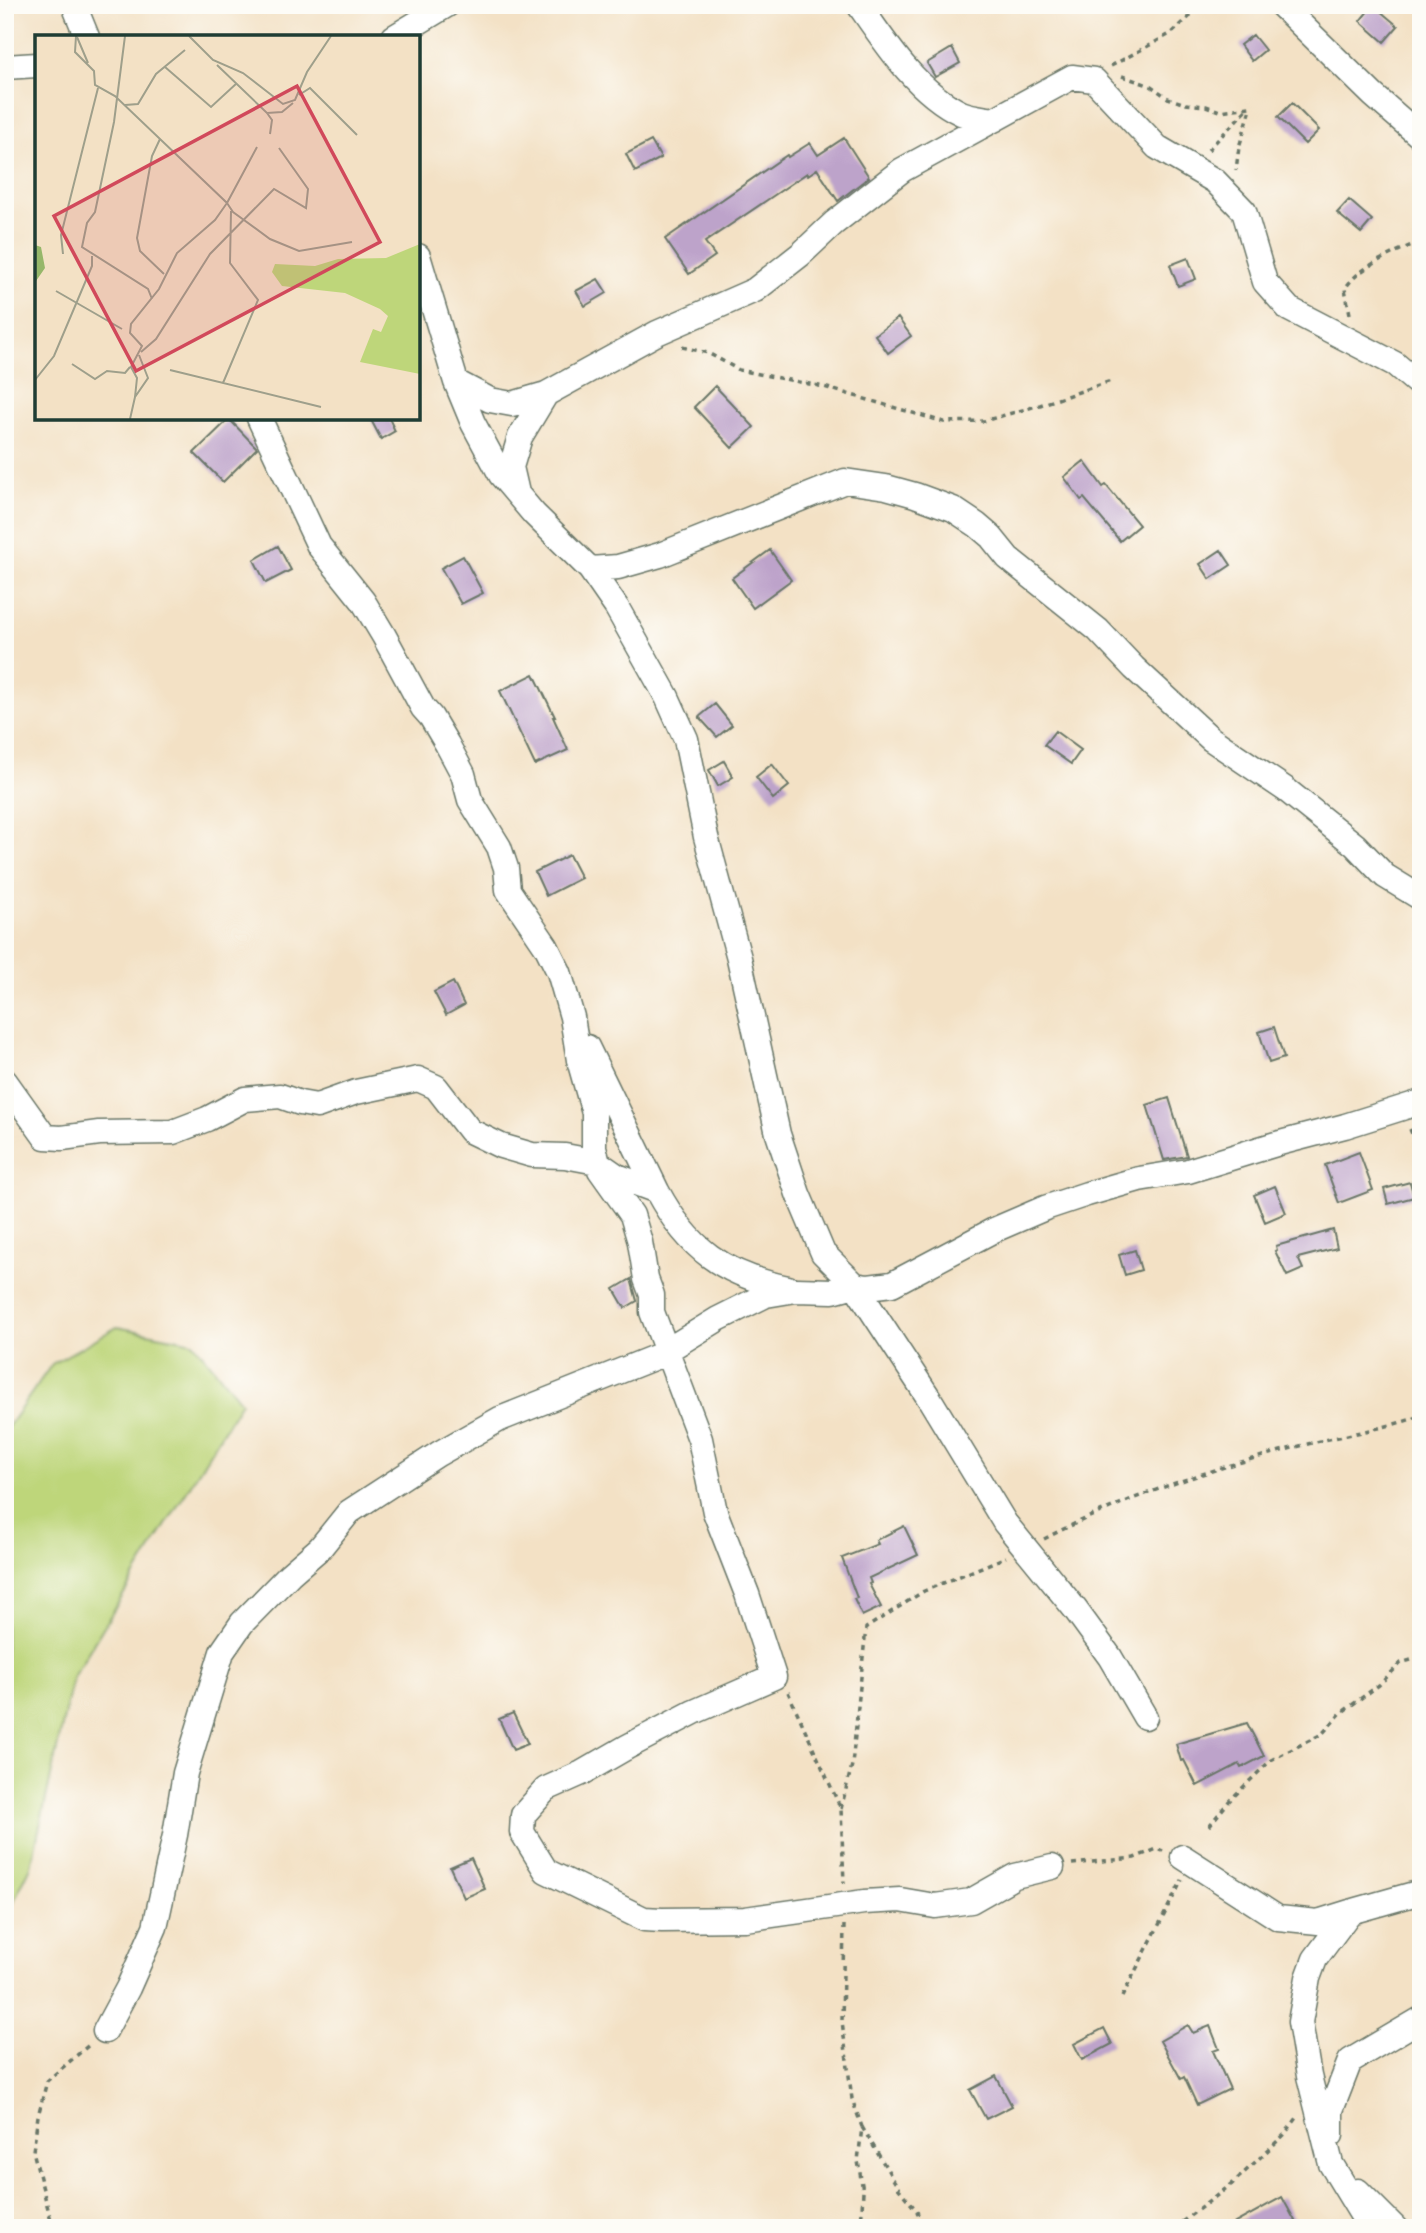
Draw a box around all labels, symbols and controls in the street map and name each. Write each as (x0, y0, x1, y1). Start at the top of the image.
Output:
inset map (35, 35, 420, 420)

